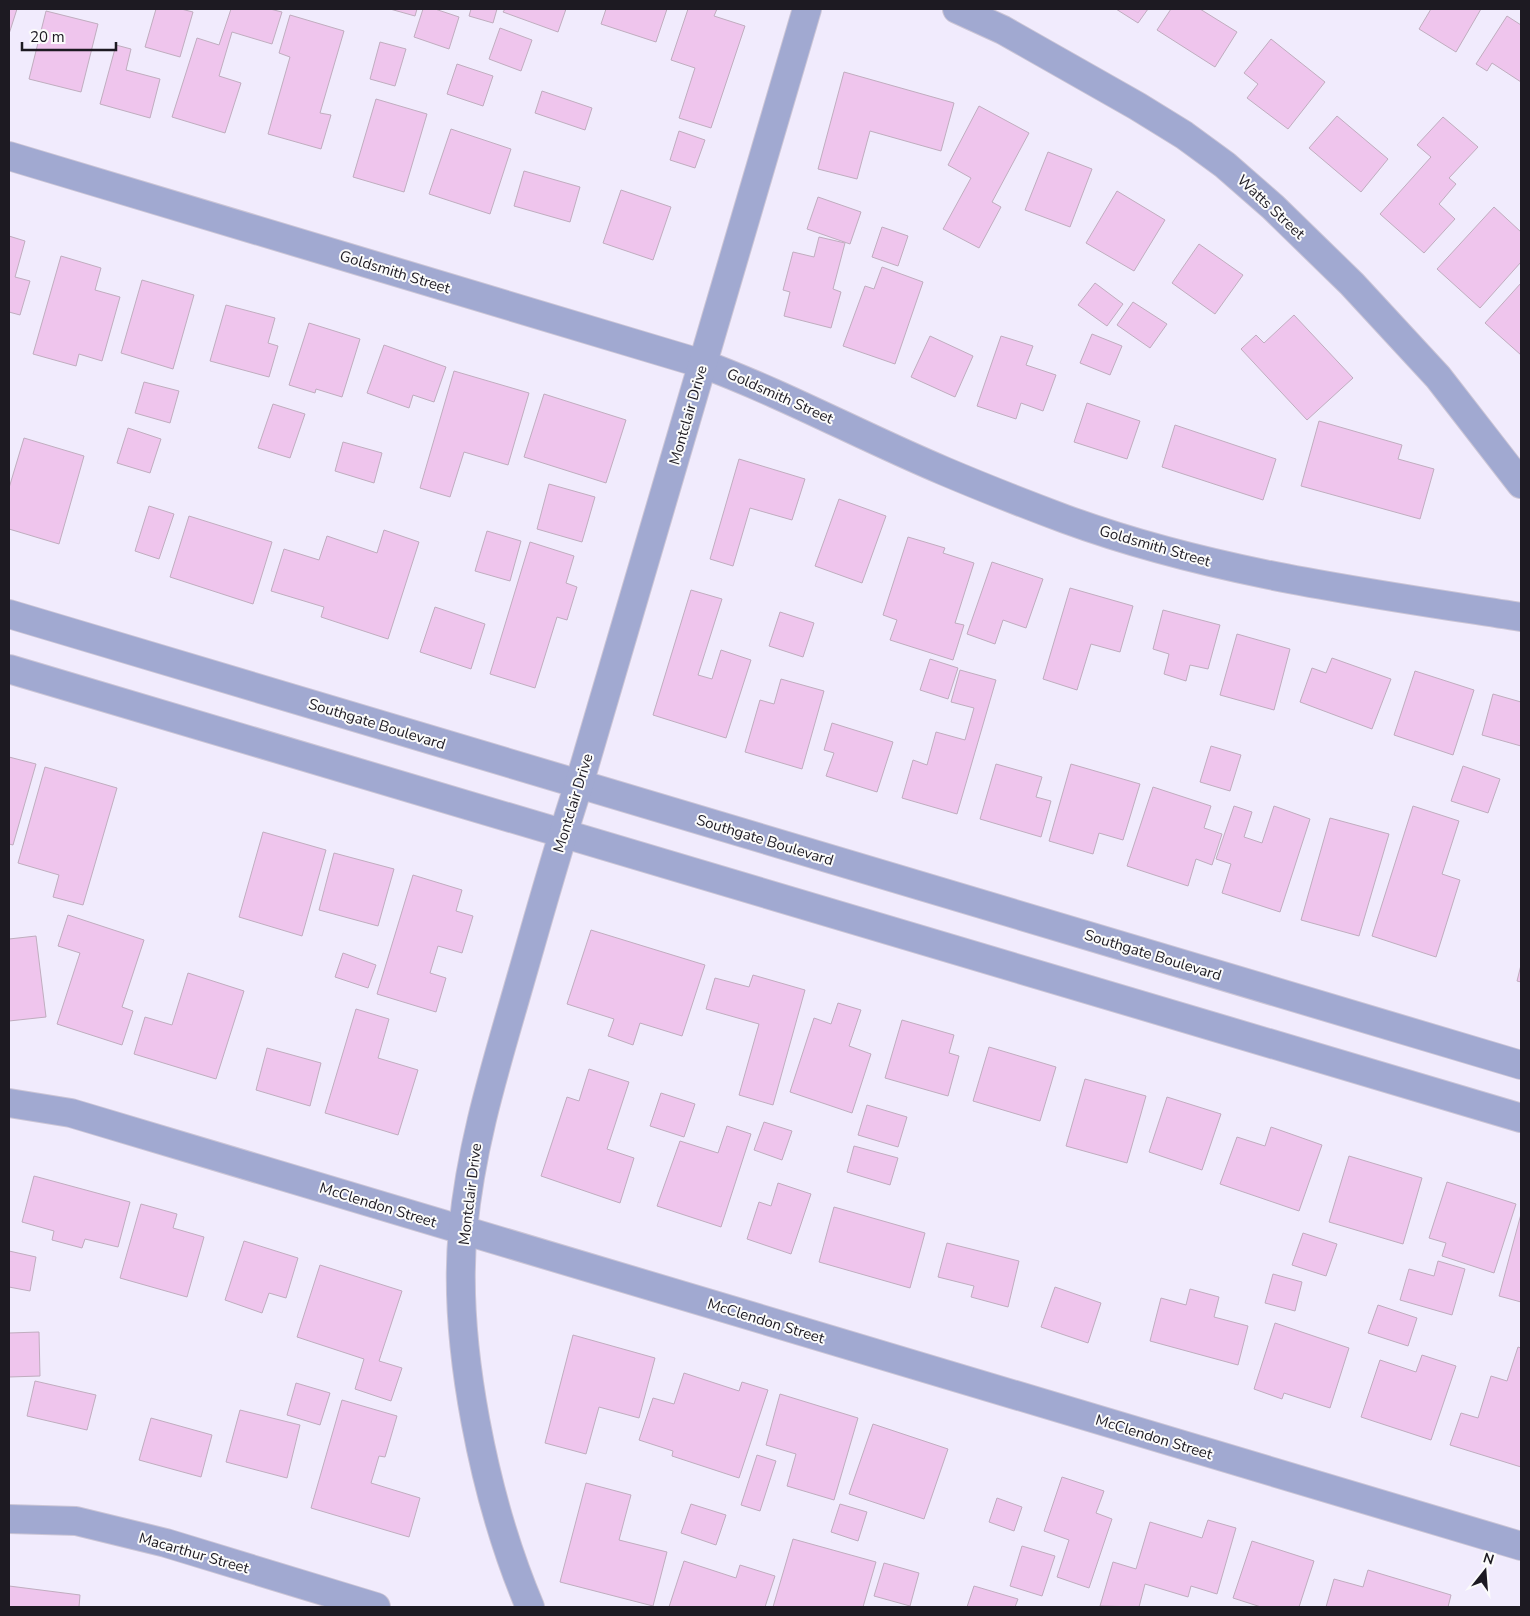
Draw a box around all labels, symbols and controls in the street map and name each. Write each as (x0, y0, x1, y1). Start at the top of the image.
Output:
scale bar (22, 20, 116, 52)
text: 20 m (30, 27, 65, 47)
street label: Watts Street (1233, 170, 1310, 244)
street label: Goldsmith Street (337, 246, 453, 299)
street label: Montclair Drive (664, 363, 712, 467)
street label: Goldsmith Street (724, 364, 837, 429)
street label: Goldsmith Street (1097, 521, 1213, 572)
street label: Southgate Boulevard (306, 694, 448, 754)
street label: Montclair Drive (548, 751, 598, 855)
street label: Southgate Boulevard (694, 810, 836, 870)
street label: Southgate Boulevard (1082, 925, 1224, 985)
street label: Montclair Drive (454, 1142, 486, 1246)
street label: McClendon Street (317, 1178, 440, 1232)
street label: McClendon Street (705, 1294, 828, 1348)
street label: McClendon Street (1093, 1410, 1216, 1464)
street label: Macarthur Street (137, 1528, 252, 1578)
north arrow (1460, 1546, 1510, 1596)
text: N (1481, 1548, 1496, 1570)

